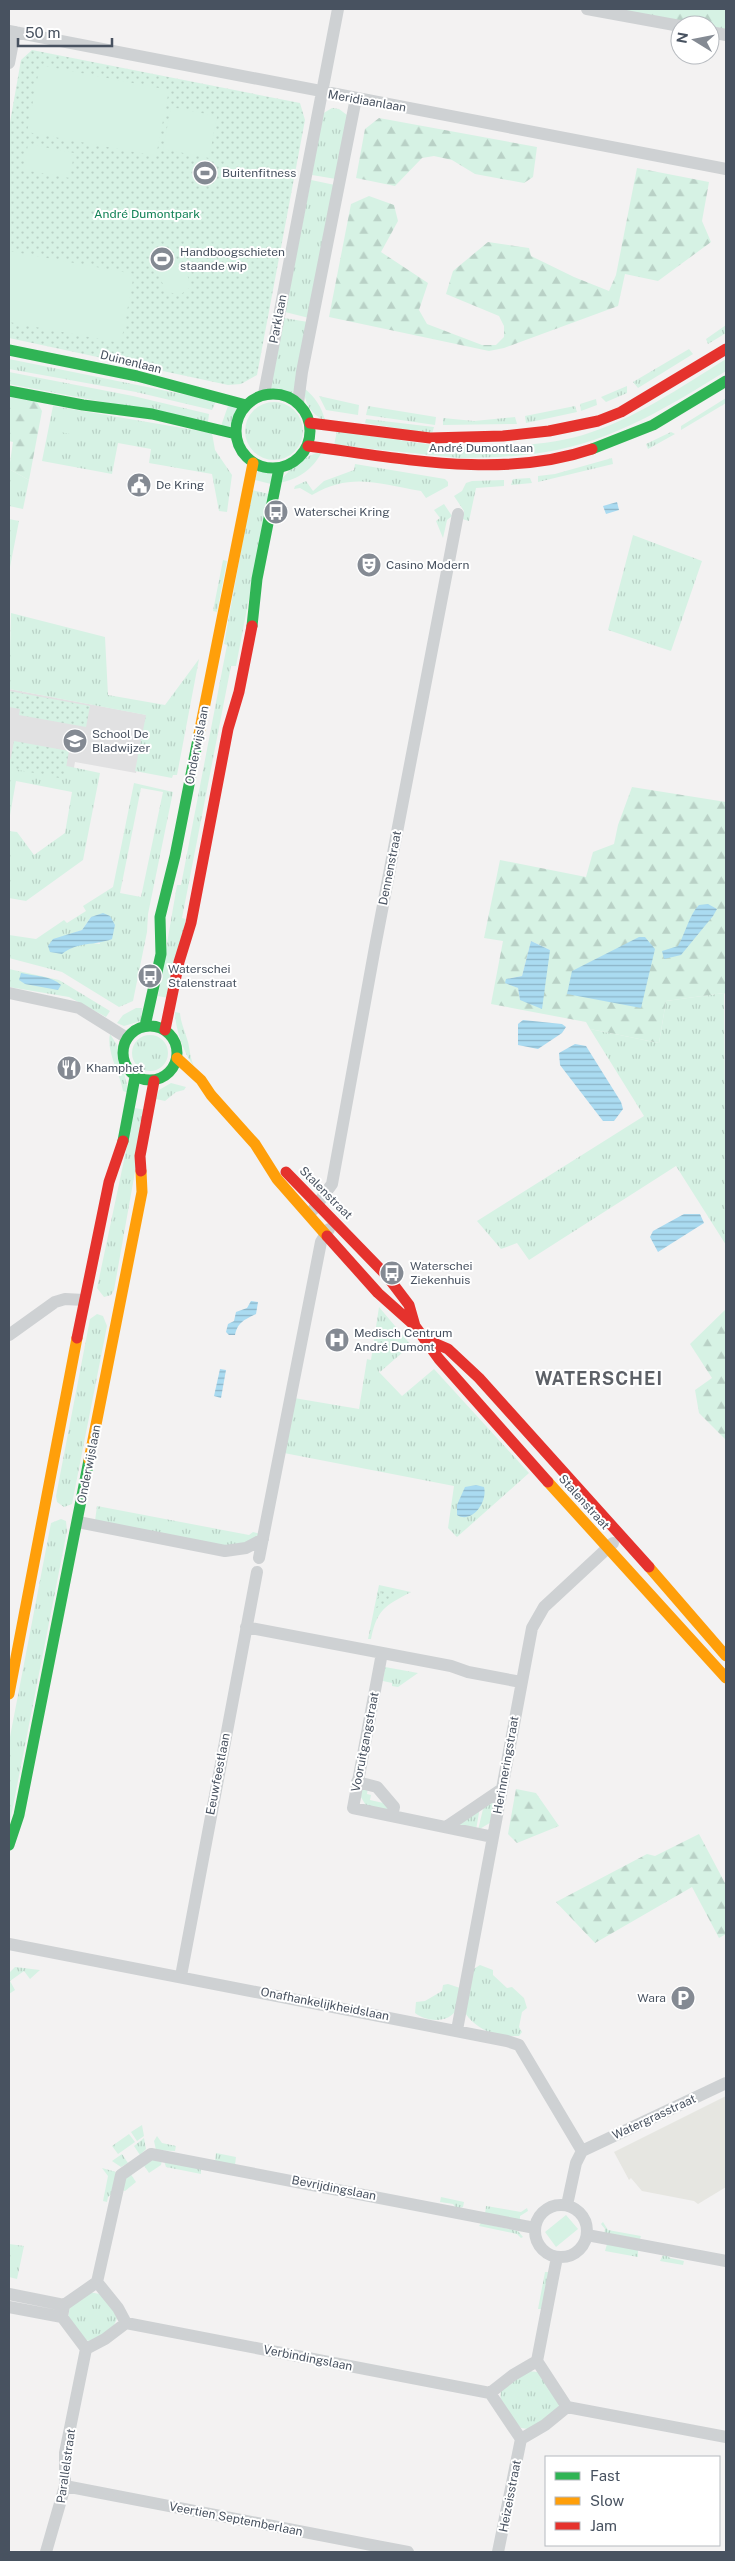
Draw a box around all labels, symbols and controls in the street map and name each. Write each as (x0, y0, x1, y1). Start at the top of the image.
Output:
scale bar (18, 15, 111, 47)
north arrow (670, 15, 720, 65)
text: 50 m (25, 24, 60, 41)
text: N (673, 31, 691, 45)
street label: Meridiaanlaan (327, 87, 407, 115)
sports icon: Buitenfitness (192, 160, 218, 186)
place label: Buitenfitness (222, 166, 296, 180)
park label: André Dumontpark (94, 207, 200, 221)
place label: Handboogschieten staande wip (180, 245, 285, 273)
sports icon: Handboogschieten staande wip (149, 246, 175, 272)
street label: Parklaan (266, 293, 290, 345)
street label: Duinenlaan (99, 348, 163, 376)
street label: André Dumontlaan (429, 441, 533, 455)
public building icon: De Kring (126, 472, 152, 498)
place label: De Kring (156, 478, 204, 492)
bus stop icon: Waterschei Kring (263, 499, 289, 525)
place label: Waterschei Kring (294, 505, 390, 519)
theatre icon: Casino Modern (356, 552, 382, 578)
place label: Casino Modern (386, 558, 469, 572)
street label: Onderwijslaan (183, 704, 211, 785)
place label: School De Bladwijzer (92, 727, 150, 755)
school or university icon: School De Bladwijzer (62, 728, 88, 754)
street label: Dennenstraat (376, 829, 404, 906)
place label: Waterschei Stalenstraat (168, 962, 237, 990)
bus stop icon: Waterschei Stalenstraat (137, 963, 163, 989)
restaurant icon: Khamphet (56, 1055, 82, 1081)
place label: Khamphet (86, 1061, 144, 1075)
street label: Stalenstraat (297, 1164, 356, 1223)
place label: Waterschei Ziekenhuis (410, 1259, 472, 1287)
bus stop icon: Waterschei Ziekenhuis (379, 1260, 405, 1286)
place label: Medisch Centrum André Dumont (354, 1326, 452, 1354)
hospital icon: Medisch Centrum André Dumont (324, 1327, 350, 1353)
district label: WATERSCHEI (535, 1368, 663, 1389)
street label: Onderwijslaan (75, 1423, 103, 1504)
street label: Stalenstraat (556, 1472, 612, 1532)
street label: Vooruitgangstraat (348, 1691, 382, 1793)
street label: Herinneringstraat (491, 1715, 522, 1815)
street label: Eeuwfeestlaan (203, 1732, 233, 1816)
street label: Onafhankelijkheidslaan (260, 1985, 391, 2023)
parking icon: Wara (670, 1985, 696, 2011)
place label: Wara (637, 1991, 666, 2005)
street label: Watergrasstraat (610, 2091, 698, 2142)
street label: Bevrijdingslaan (290, 2173, 378, 2203)
street label: Verbindingslaan (262, 2343, 354, 2374)
street label: Parallelstraat (54, 2428, 78, 2504)
legend (545, 2456, 720, 2546)
street label: Heizeisstraat (496, 2458, 524, 2533)
text: Fast (590, 2467, 620, 2484)
text: Slow (590, 2492, 625, 2509)
street label: Veertien Septemberlaan (168, 2499, 304, 2539)
text: Jam (590, 2517, 617, 2534)

